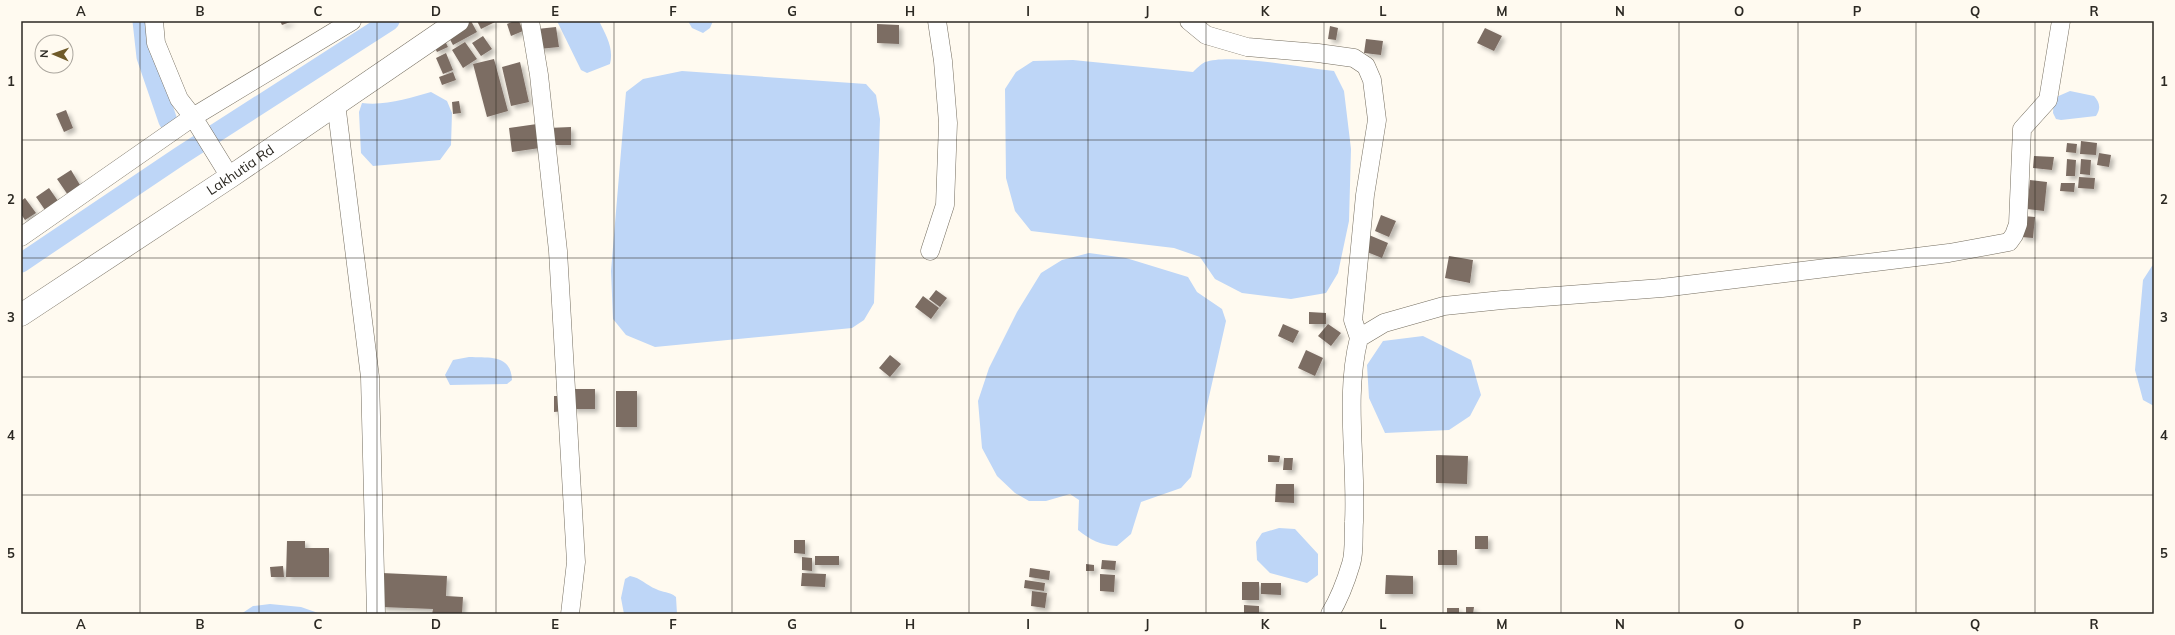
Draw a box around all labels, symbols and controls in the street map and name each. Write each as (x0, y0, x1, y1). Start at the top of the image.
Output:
text: A (76, 3, 86, 19)
text: B (196, 3, 205, 19)
text: C (314, 3, 323, 19)
text: D (431, 3, 441, 19)
text: E (551, 3, 559, 19)
text: F (669, 3, 677, 19)
text: G (787, 3, 797, 19)
text: H (905, 3, 915, 19)
text: I (1026, 3, 1030, 19)
text: J (1145, 3, 1149, 19)
text: K (1261, 3, 1271, 19)
text: L (1379, 3, 1387, 19)
text: M (1496, 3, 1508, 19)
text: N (1615, 3, 1625, 19)
text: O (1734, 3, 1744, 19)
text: P (1853, 3, 1862, 19)
text: Q (1970, 3, 1980, 19)
text: R (2089, 3, 2099, 19)
north arrow (34, 34, 74, 74)
text: N (37, 49, 51, 58)
text: 1 (7, 73, 15, 89)
text: 1 (2160, 73, 2168, 89)
street label: Lakhutia Rd (203, 141, 278, 199)
text: 2 (7, 191, 15, 207)
text: 2 (2160, 191, 2168, 207)
text: 3 (7, 309, 15, 325)
text: 3 (2160, 309, 2168, 325)
text: 4 (7, 427, 15, 443)
text: 4 (2160, 427, 2168, 443)
text: 5 (7, 545, 15, 561)
text: 5 (2160, 545, 2168, 561)
text: A (76, 616, 86, 632)
text: B (196, 616, 205, 632)
text: C (314, 616, 323, 632)
text: D (431, 616, 441, 632)
text: E (551, 616, 559, 632)
text: F (669, 616, 677, 632)
text: G (787, 616, 797, 632)
text: H (905, 616, 915, 632)
text: I (1026, 616, 1030, 632)
text: J (1145, 616, 1149, 632)
text: K (1261, 616, 1271, 632)
text: L (1379, 616, 1387, 632)
text: M (1496, 616, 1508, 632)
text: N (1615, 616, 1625, 632)
text: O (1734, 616, 1744, 632)
text: P (1853, 616, 1862, 632)
text: Q (1970, 616, 1980, 632)
text: R (2089, 616, 2099, 632)

